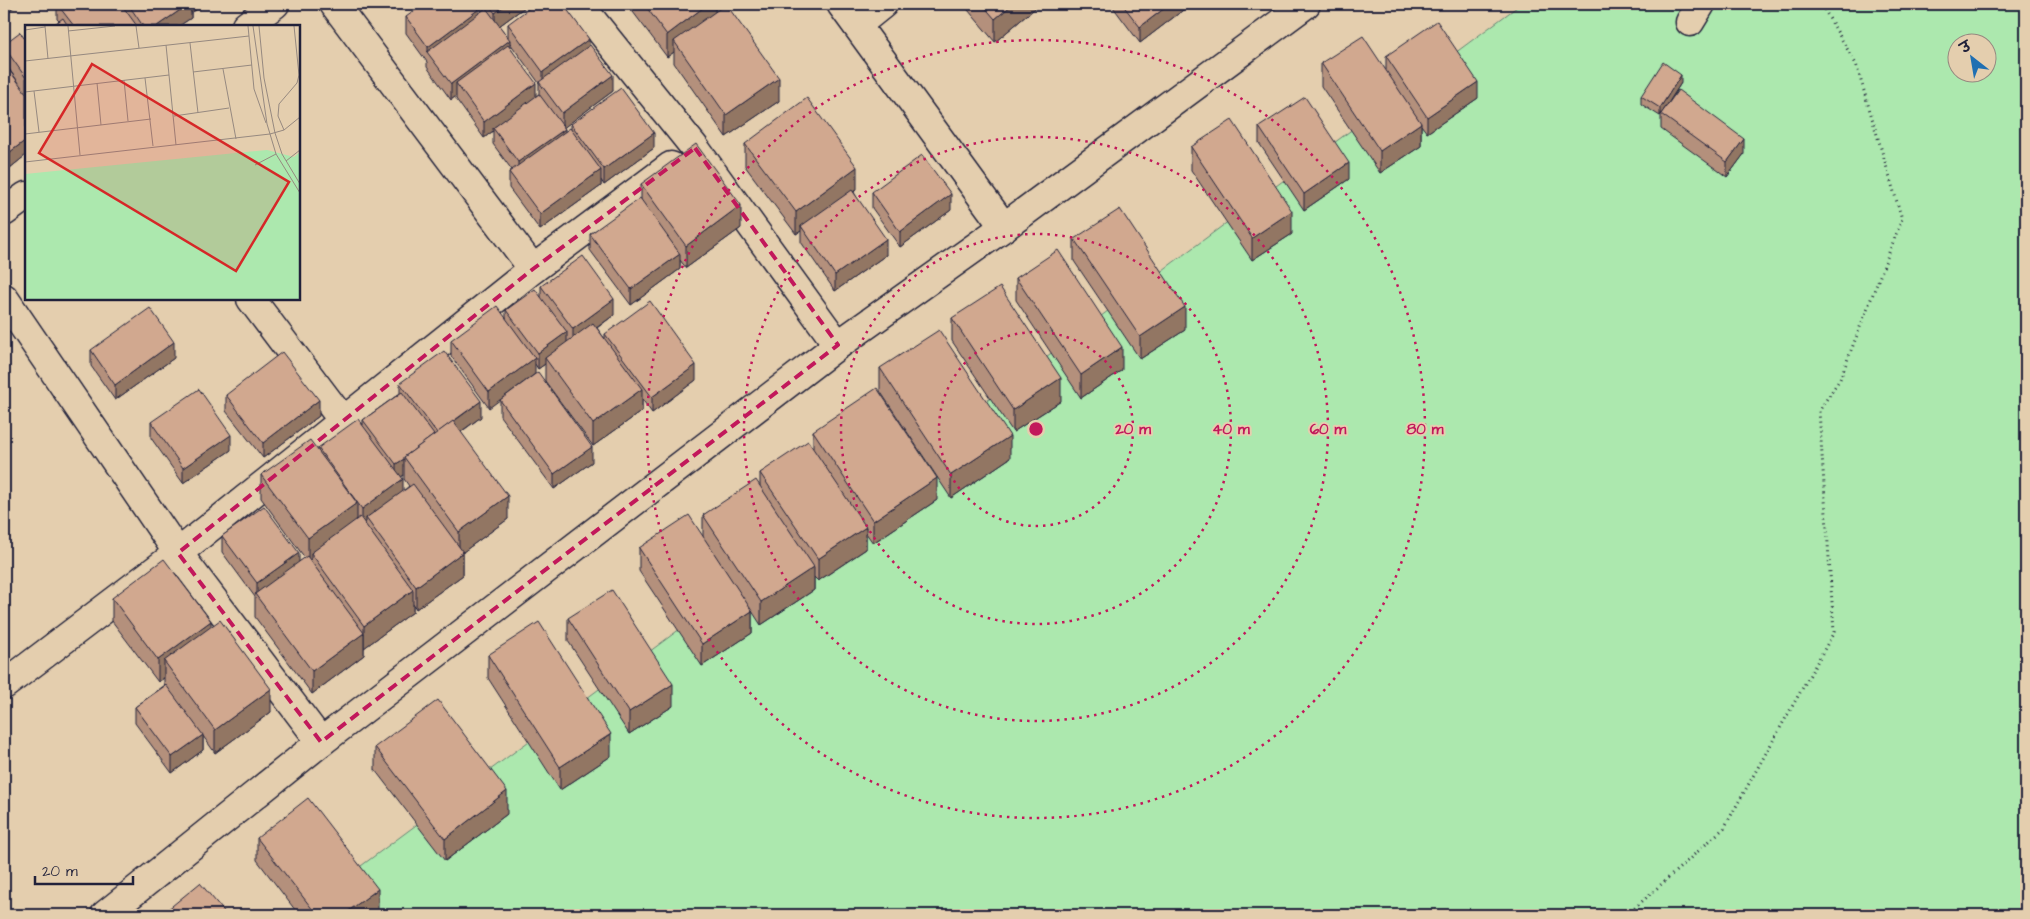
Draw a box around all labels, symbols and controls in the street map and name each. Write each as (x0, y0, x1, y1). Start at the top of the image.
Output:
inset map (25, 25, 300, 300)
north arrow (1948, 32, 1998, 82)
text: उ (1955, 36, 1976, 60)
text: 20 m (1114, 419, 1151, 440)
text: 40 m (1212, 419, 1250, 440)
text: 60 m (1310, 419, 1347, 440)
text: 80 m (1407, 419, 1444, 440)
centre of rings (1027, 420, 1045, 438)
scale bar (35, 854, 132, 886)
text: 20 m (42, 861, 78, 882)

